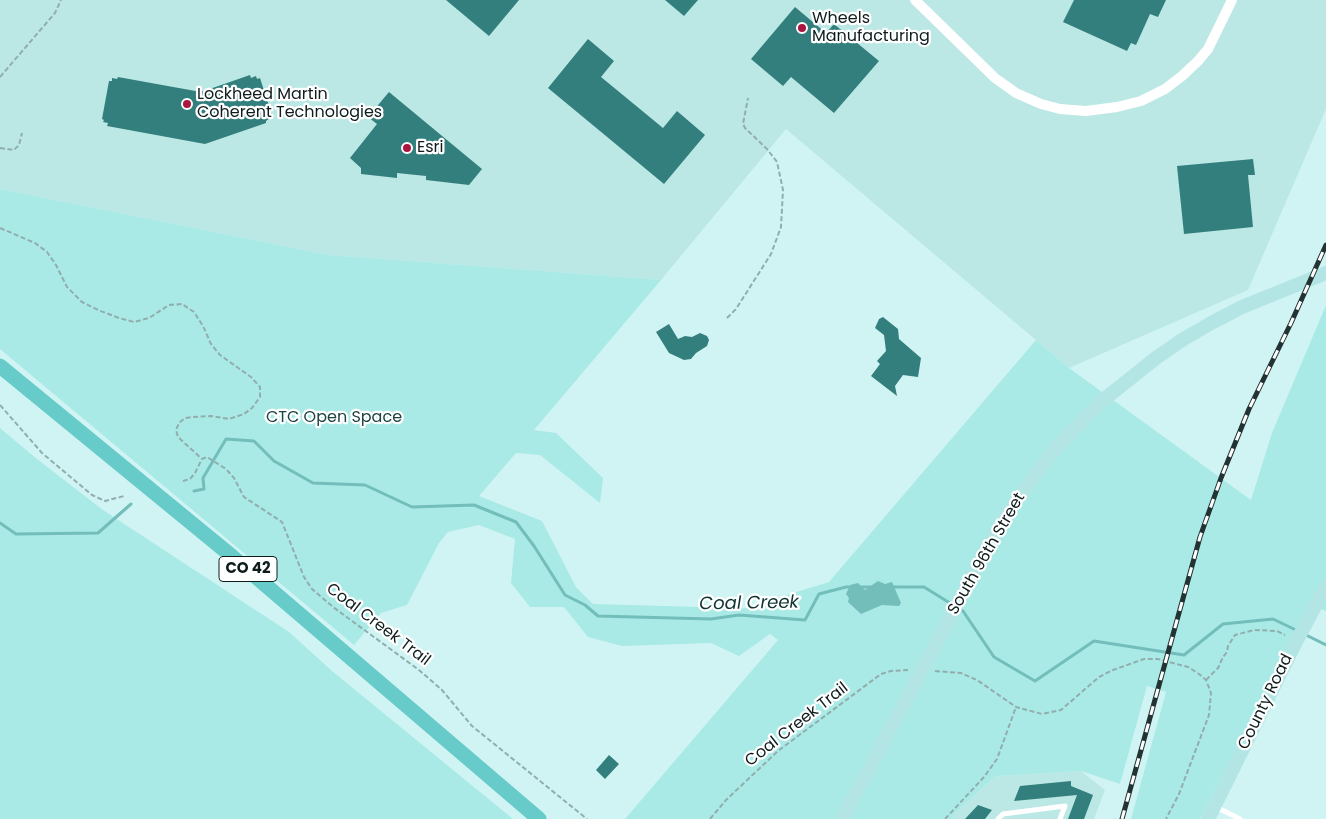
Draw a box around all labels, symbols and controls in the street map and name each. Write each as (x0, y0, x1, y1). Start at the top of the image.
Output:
place label: Wheels Manufacturing (812, 9, 930, 47)
marker: Wheels Manufacturing (796, 22, 808, 34)
place label: Lockheed Martin Coherent Technologies (197, 85, 382, 123)
marker: Lockheed Martin Coherent Technologies (181, 98, 193, 110)
place label: Esri (417, 138, 443, 158)
marker: Esri (401, 142, 413, 154)
park label: CTC Open Space (266, 408, 402, 428)
street label: South 96th Street (944, 490, 1030, 618)
road number: CO 42 (219, 556, 277, 582)
street label: Coal Creek Trail (322, 580, 434, 670)
water label: Coal Creek (699, 592, 799, 616)
street label: County Road (1235, 651, 1297, 753)
street label: Coal Creek Trail (742, 679, 852, 771)

